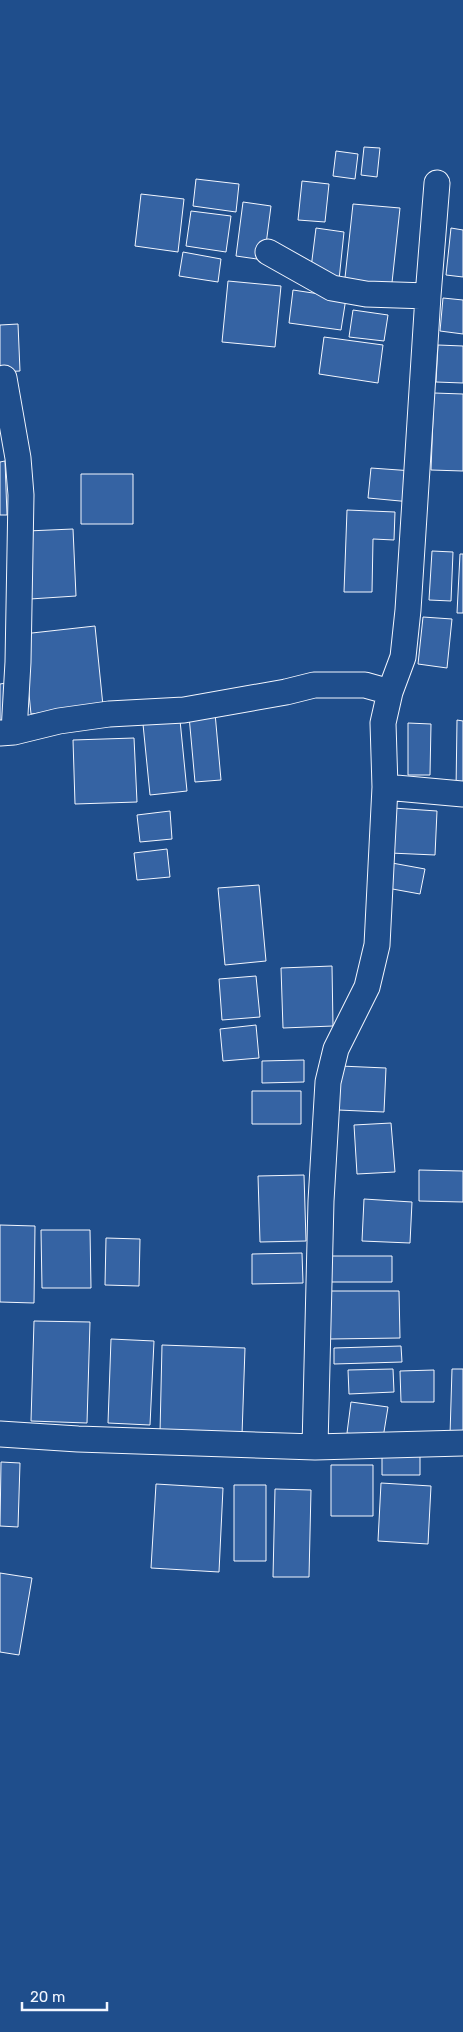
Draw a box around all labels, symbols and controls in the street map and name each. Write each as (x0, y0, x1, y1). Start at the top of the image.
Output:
scale bar (22, 1980, 108, 2012)
text: 20 m (30, 1988, 65, 2006)

